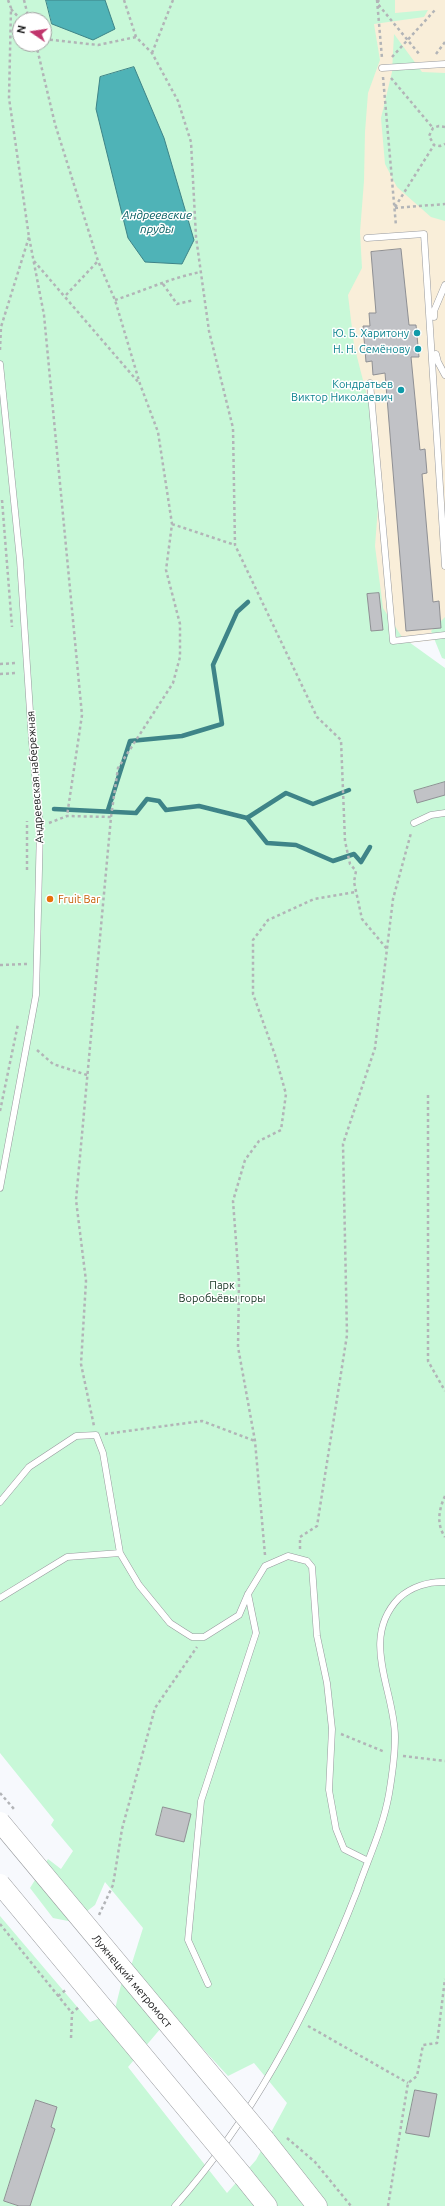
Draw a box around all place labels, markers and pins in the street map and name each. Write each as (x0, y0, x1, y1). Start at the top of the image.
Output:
place label: Ю. Б. Харитону (333, 326, 409, 340)
marker: Ю. Б. Харитону (412, 328, 422, 338)
place label: Н. Н. Семёнову (333, 342, 410, 356)
marker: Н. Н. Семёнову (413, 344, 423, 354)
place label: Кондратьев Виктор Николаевич (291, 377, 393, 403)
marker: Кондратьев Виктор Николаевич (396, 385, 406, 395)
place label: Fruit Bar (58, 892, 100, 906)
marker: Fruit Bar (45, 894, 55, 904)

